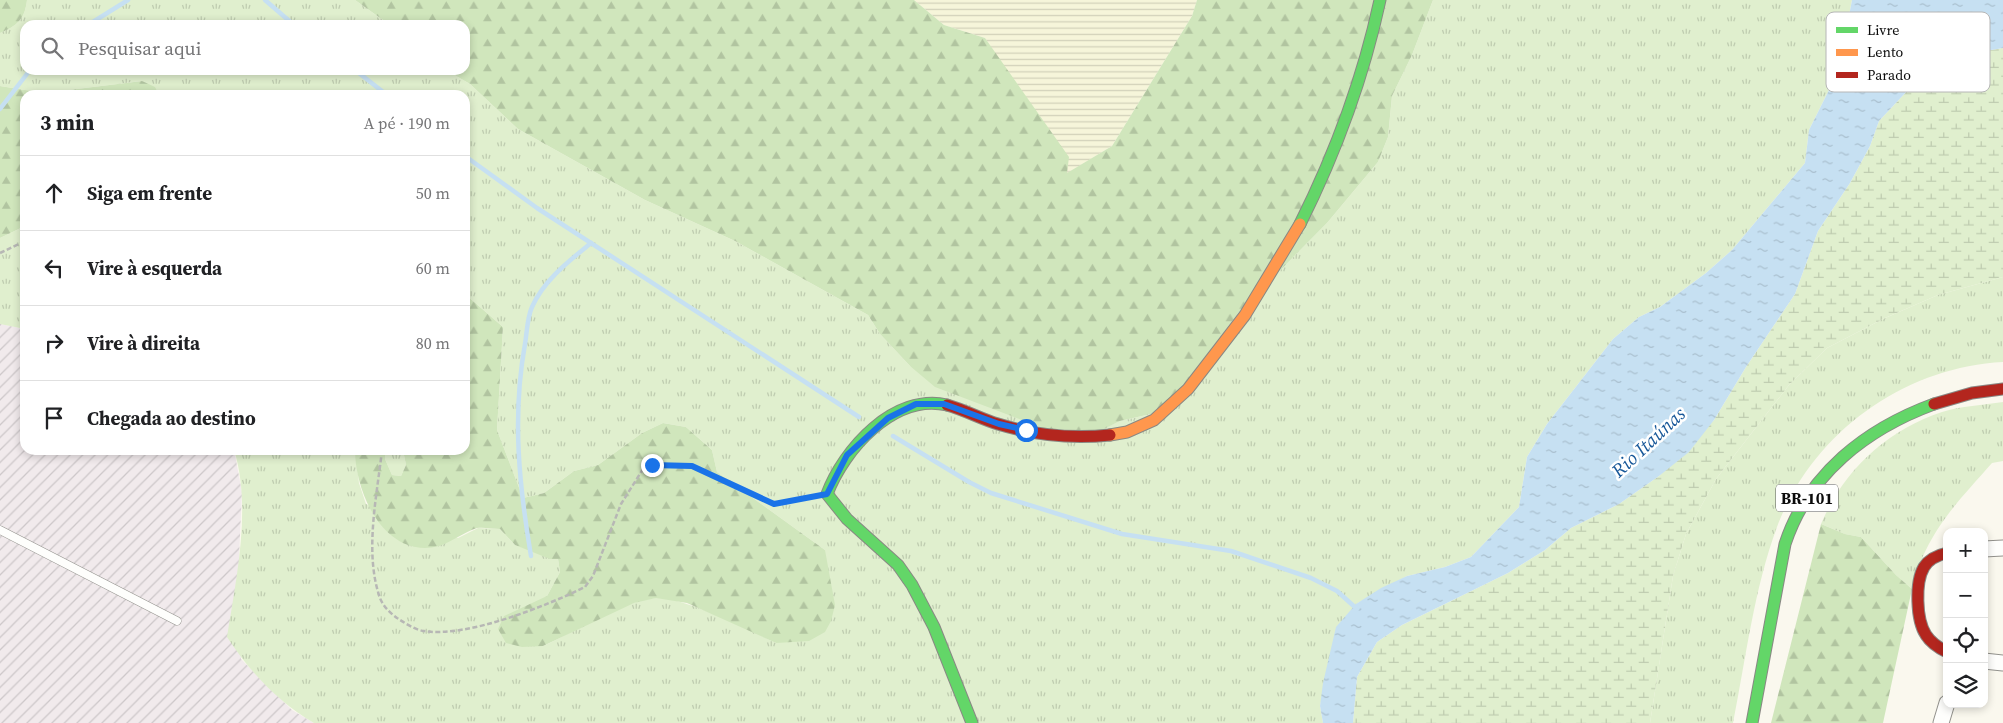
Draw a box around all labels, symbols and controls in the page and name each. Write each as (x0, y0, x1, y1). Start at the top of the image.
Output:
legend (1826, 12, 1990, 92)
search box (20, 20, 470, 75)
text: Livre (1867, 20, 1899, 40)
icon: search (38, 34, 66, 62)
text: Pesquisar aqui (78, 35, 201, 61)
text: Lento (1867, 42, 1903, 62)
text: Parado (1867, 65, 1911, 85)
text: 3 min (40, 108, 95, 137)
text: A pé · 190 m (364, 112, 450, 134)
icon: ahead (40, 179, 68, 207)
text: Siga em frente (87, 180, 212, 206)
text: 50 m (416, 182, 450, 204)
icon: left (40, 254, 68, 282)
text: Vire à esquerda (87, 255, 222, 281)
text: 60 m (416, 257, 450, 279)
icon: right (40, 329, 68, 357)
text: Vire à direita (87, 330, 200, 356)
text: 80 m (416, 332, 450, 354)
water label: Rio Itaúnas (1605, 401, 1691, 484)
icon: arrive (40, 404, 68, 432)
text: Chegada ao destino (87, 405, 256, 431)
route start (1015, 419, 1038, 442)
route end (641, 454, 664, 477)
road number: BR-101 (1776, 484, 1838, 512)
map controls (1943, 528, 1988, 708)
button: + (1943, 528, 1988, 573)
button: − (1943, 573, 1988, 618)
button: locate (1943, 618, 1988, 663)
button: layers (1943, 663, 1988, 708)

